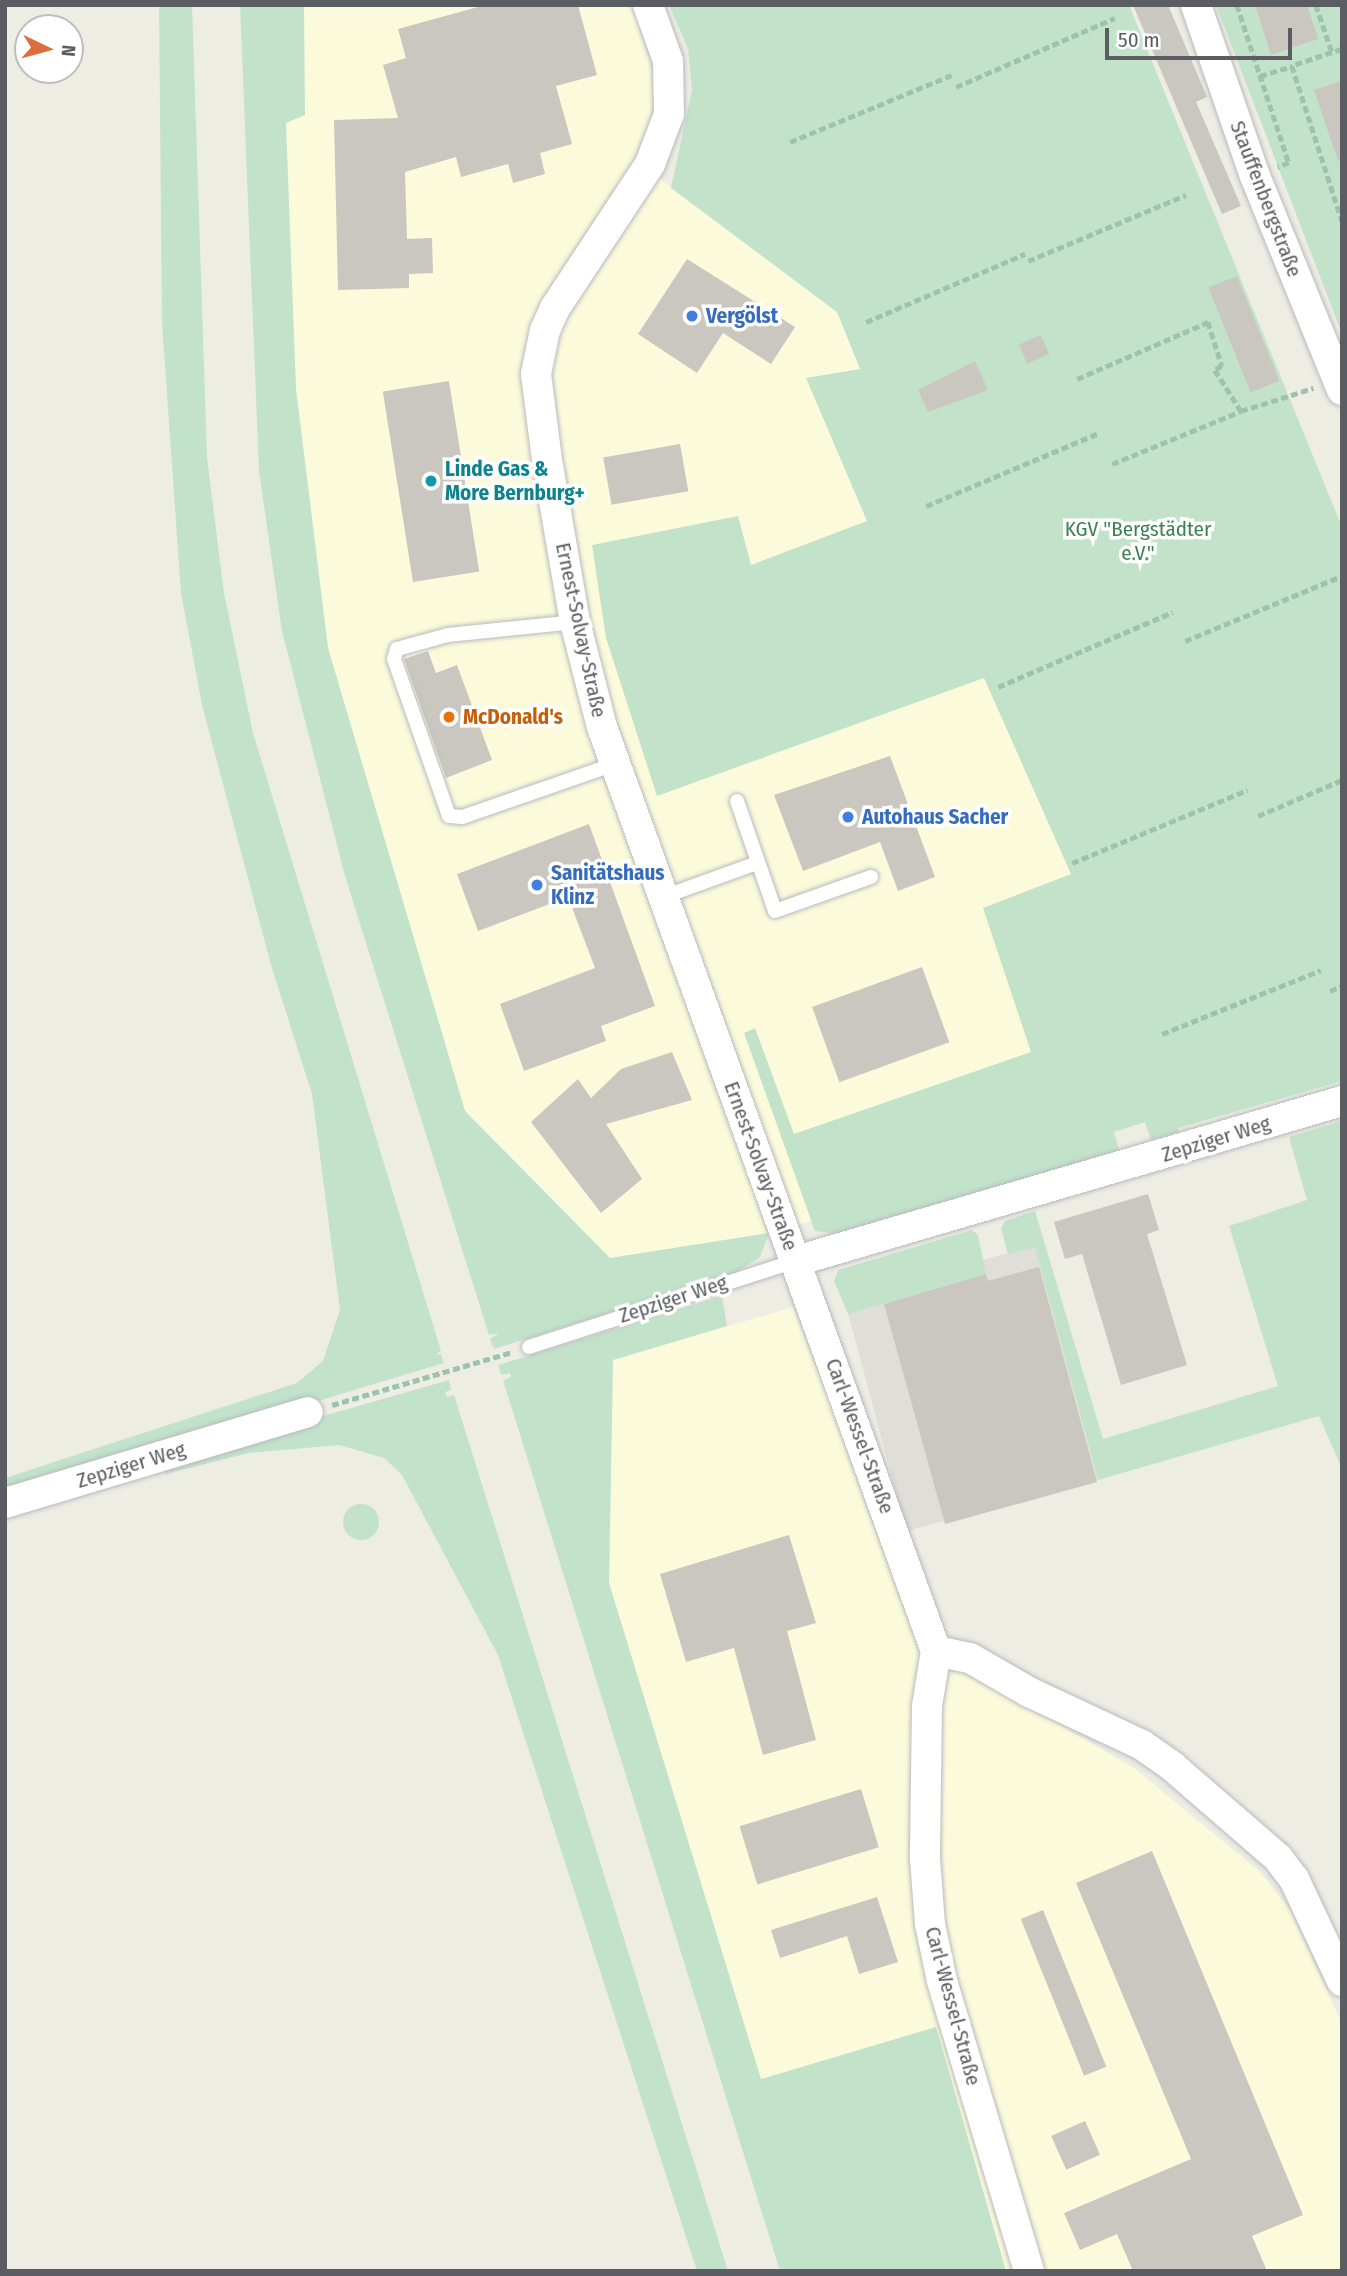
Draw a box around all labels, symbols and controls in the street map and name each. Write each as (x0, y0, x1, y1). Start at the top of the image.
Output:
north arrow (14, 14, 84, 84)
scale bar (1109, 14, 1296, 58)
text: 50 m (1118, 27, 1160, 53)
text: N (56, 44, 80, 57)
street label: Stauffenbergstraße (1225, 117, 1307, 281)
place label: Vergölst (706, 303, 778, 329)
marker: Vergölst (684, 308, 700, 324)
place label: Linde Gas & More Bernburg+ (445, 456, 585, 506)
marker: Linde Gas & More Bernburg+ (423, 473, 439, 489)
park label: KGV "Bergstädter e.V." (1065, 516, 1211, 566)
street label: Ernest-Solvay-Straße (550, 540, 612, 720)
place label: McDonald's (463, 704, 563, 730)
marker: McDonald's (441, 709, 457, 725)
place label: Autohaus Sacher (862, 804, 1008, 830)
marker: Autohaus Sacher (840, 809, 856, 825)
place label: Sanitätshaus Klinz (551, 860, 665, 910)
marker: Sanitätshaus Klinz (529, 877, 545, 893)
street label: Ernest-Solvay-Straße (719, 1078, 803, 1254)
street label: Zepziger Weg (1159, 1111, 1273, 1167)
street label: Zepziger Weg (616, 1270, 730, 1328)
street label: Carl-Wessel-Straße (820, 1355, 900, 1517)
street label: Zepziger Weg (74, 1437, 188, 1493)
street label: Carl-Wessel-Straße (920, 1924, 986, 2088)

